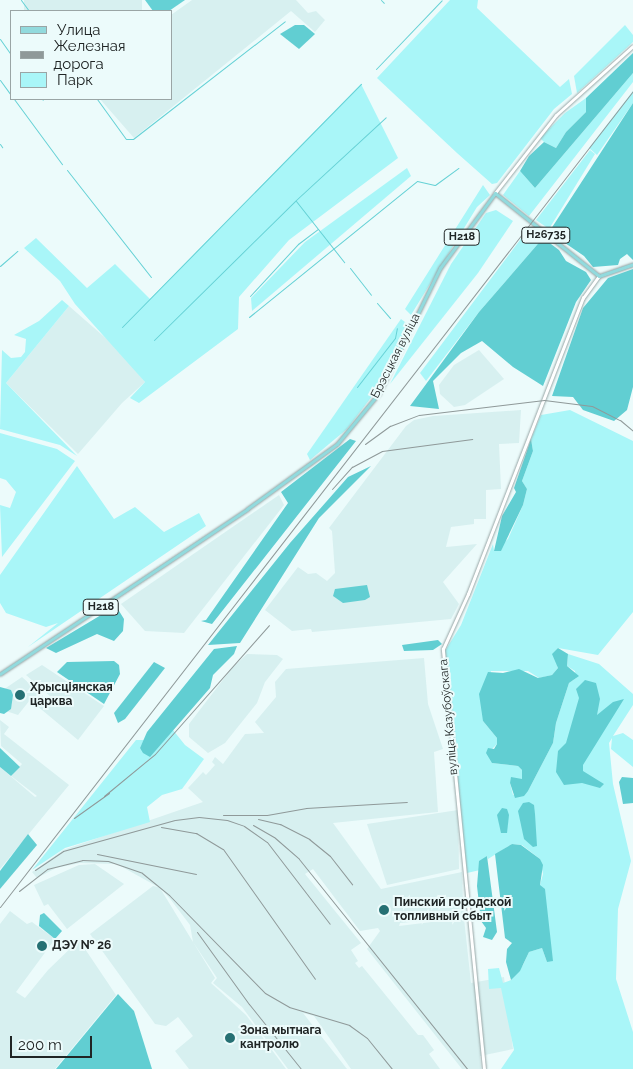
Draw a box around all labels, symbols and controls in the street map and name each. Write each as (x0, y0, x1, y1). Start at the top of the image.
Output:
legend (10, 10, 172, 100)
text: Улица (57, 21, 101, 39)
text: Железная дорога (54, 37, 126, 73)
text: Парк (57, 71, 93, 89)
road number: Н26735 (521, 226, 571, 244)
road number: Н218 (443, 228, 481, 246)
street label: Брэсцкая вуліца (368, 311, 424, 401)
road number: Н218 (82, 598, 120, 616)
street label: вуліца Казубоўскага (437, 658, 461, 776)
place label: Хрысціянская царква (30, 681, 113, 709)
marker: Хрысціянская царква (14, 689, 26, 701)
place label: Пинский городской топливный сбыт (394, 896, 511, 924)
marker: Пинский городской топливный сбыт (378, 904, 390, 916)
place label: ДЭУ № 26 (52, 939, 111, 953)
marker: ДЭУ № 26 (36, 940, 48, 952)
place label: Зона мытнага кантролю (240, 1024, 321, 1052)
scale bar (12, 1026, 95, 1058)
marker: Зона мытнага кантролю (224, 1032, 236, 1044)
text: 200 m (18, 1036, 62, 1054)

